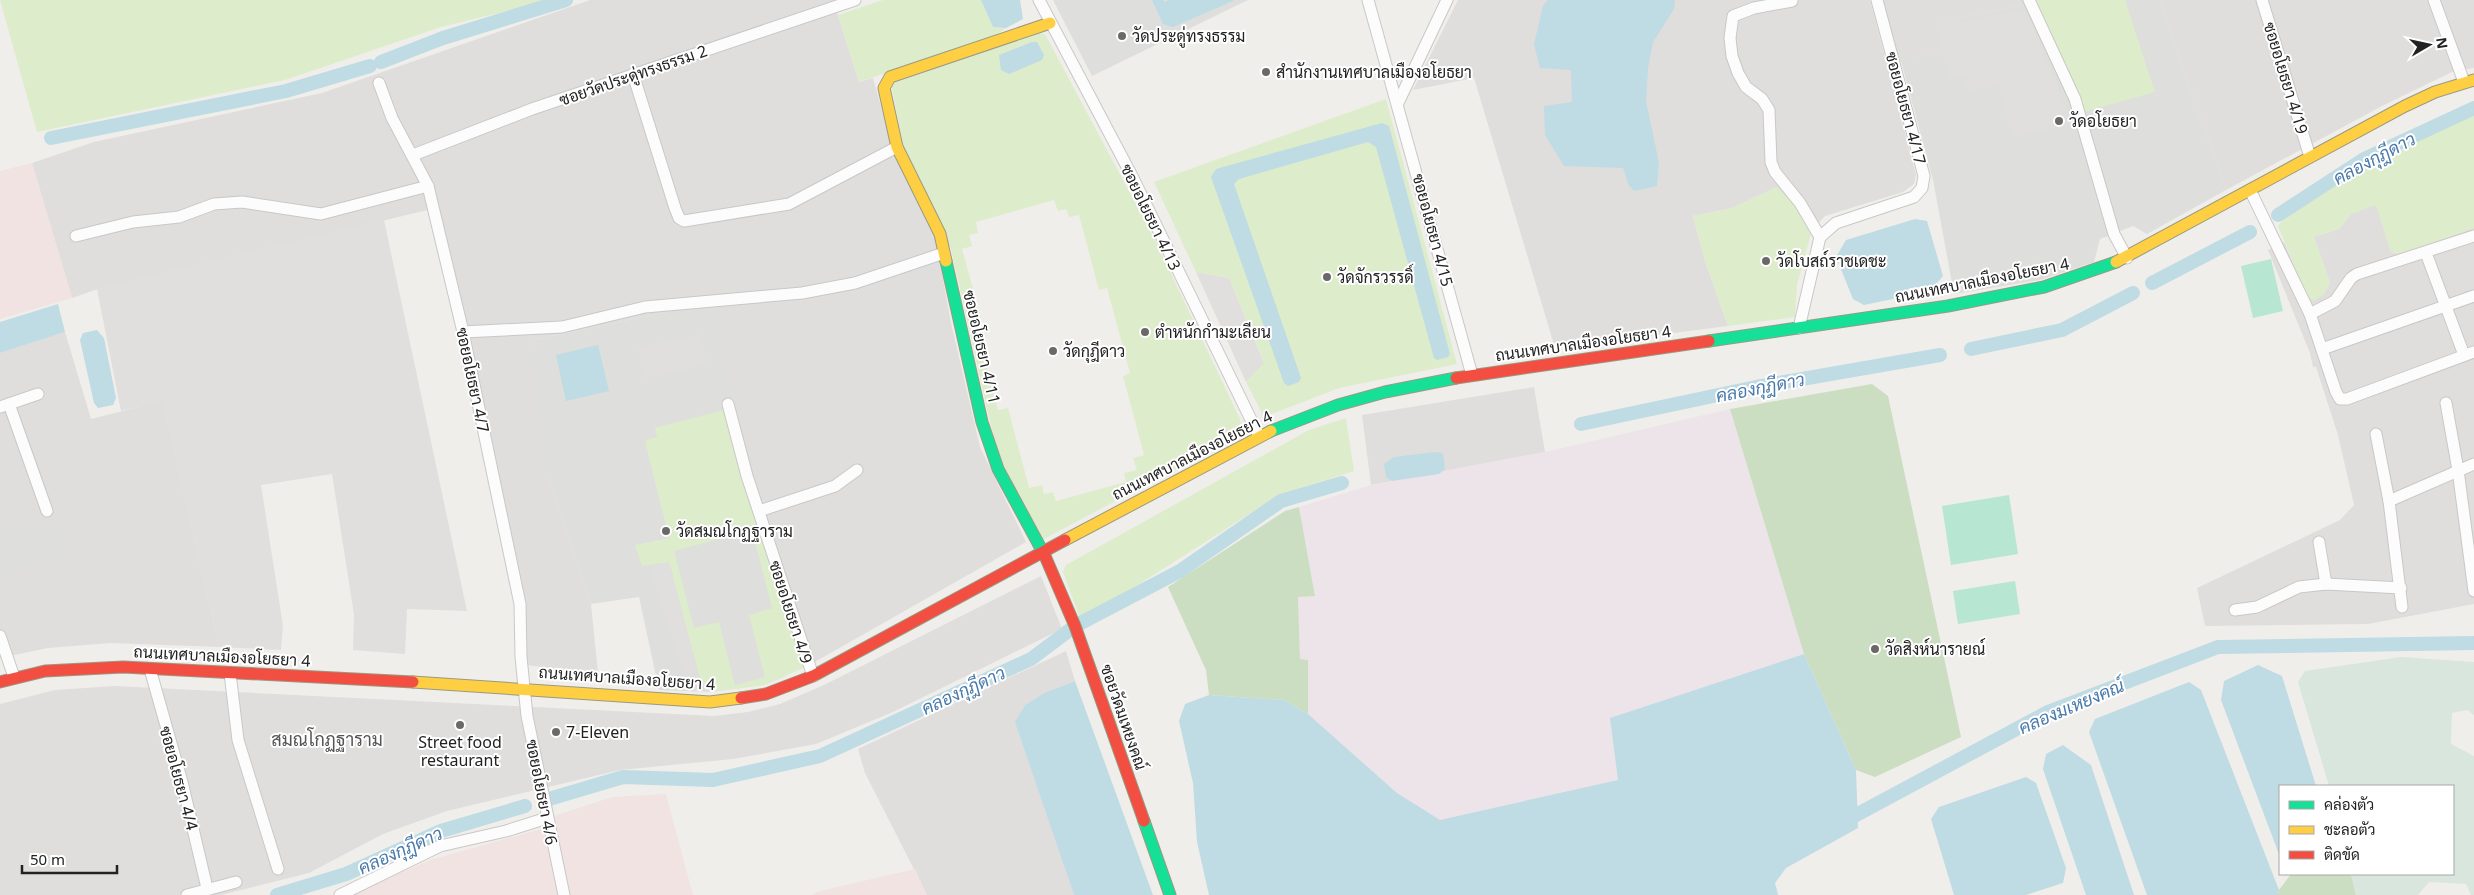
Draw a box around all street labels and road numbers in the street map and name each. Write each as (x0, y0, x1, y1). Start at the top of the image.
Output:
street label: ซอยอโยธยา 4/19 (2258, 19, 2314, 137)
street label: ซอยวัดประดู่ทรงธรรม 2 (556, 39, 710, 112)
street label: ซอยอโยธยา 4/17 (1880, 49, 1932, 167)
street label: ซอยอโยธยา 4/13 (1116, 160, 1186, 274)
street label: ซอยอโยธยา 4/15 (1407, 171, 1459, 289)
street label: ถนนเทศบาลเมืองอโยธยา 4 (1893, 252, 2071, 308)
street label: ซอยอโยธยา 4/11 (958, 288, 1006, 406)
street label: ถนนเทศบาลเมืองอโยธยา 4 (1494, 320, 1672, 366)
street label: ซอยอโยธยา 4/7 (451, 325, 495, 435)
street label: ถนนเทศบาลเมืองอโยธยา 4 (1108, 405, 1276, 505)
street label: ซอยอโยธยา 4/9 (764, 558, 818, 666)
street label: ถนนเทศบาลเมืองอโยธยา 4 (133, 640, 311, 672)
street label: ถนนเทศบาลเมืองอโยธยา 4 (538, 661, 716, 695)
street label: ซอยวัดมเหยงคณ์ (1096, 661, 1153, 773)
street label: ซอยอโยธยา 4/4 (155, 723, 203, 833)
street label: ซอยอโยธยา 4/6 (521, 737, 563, 847)

